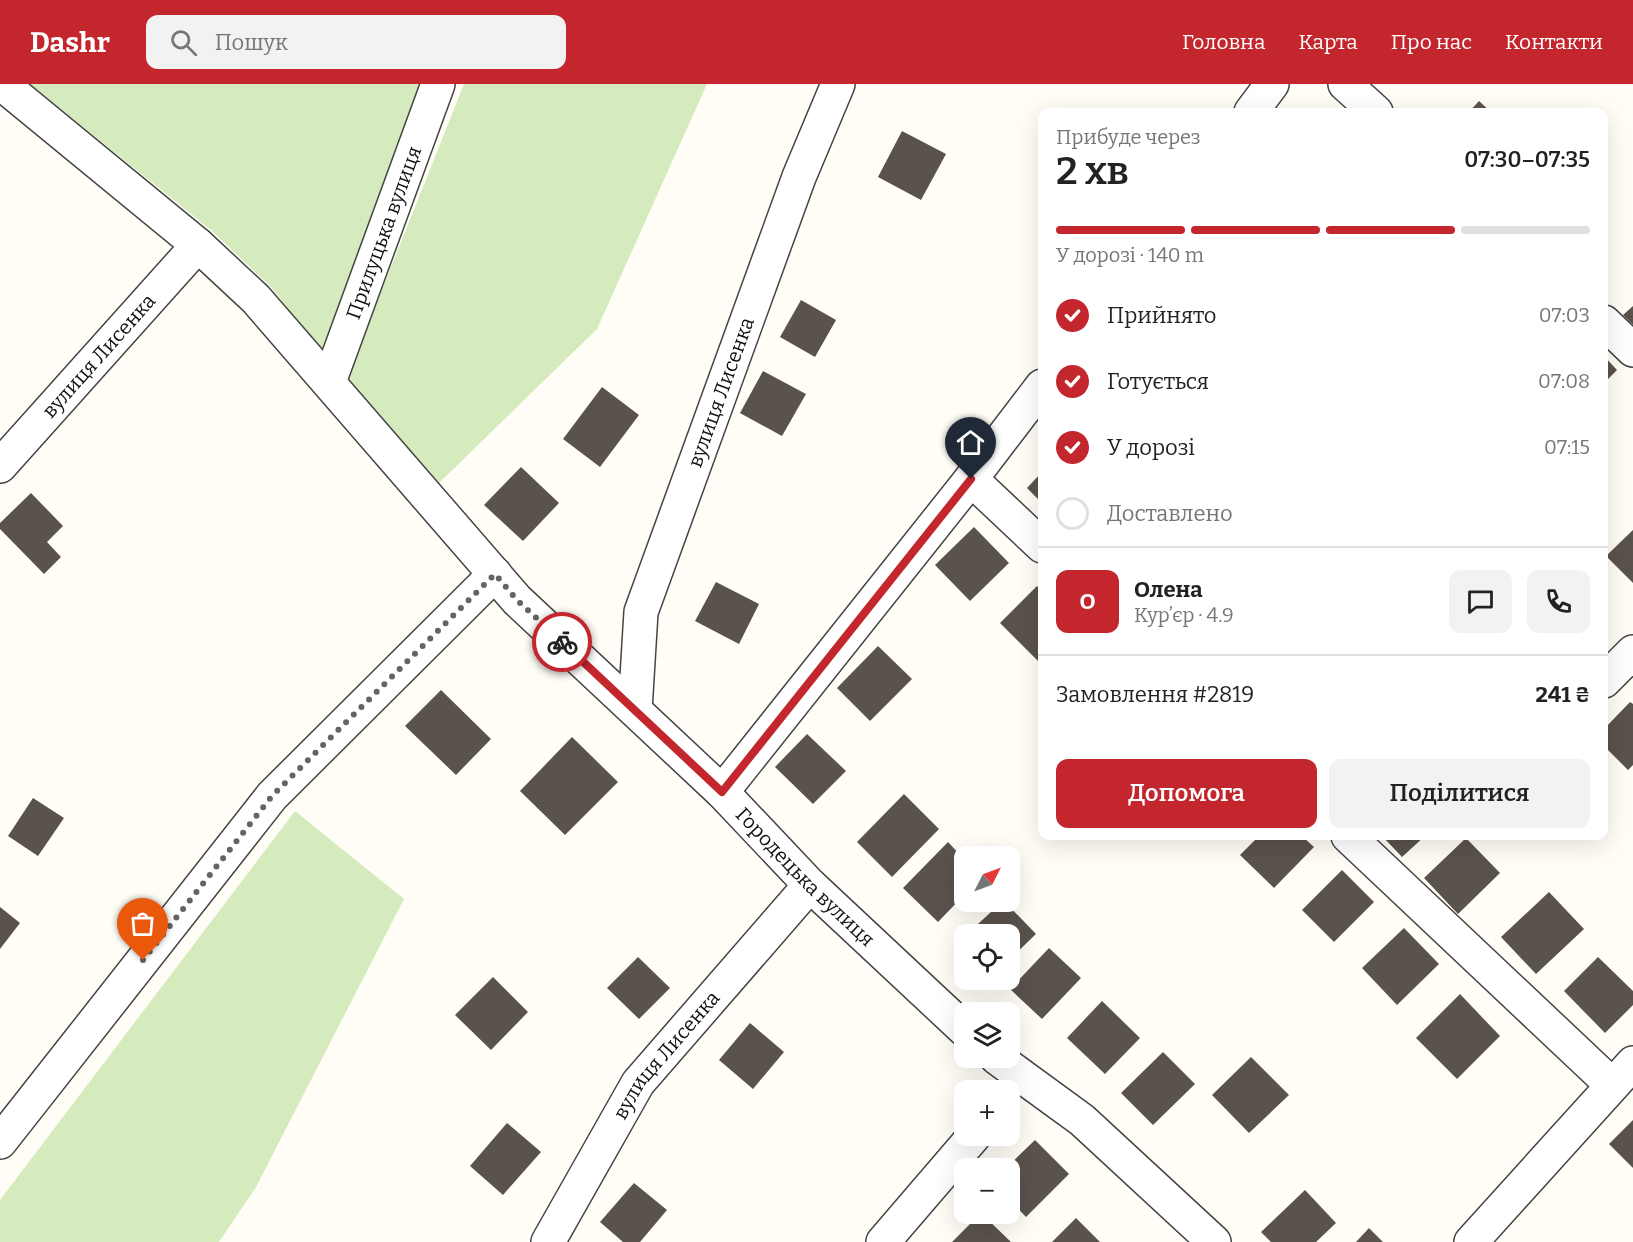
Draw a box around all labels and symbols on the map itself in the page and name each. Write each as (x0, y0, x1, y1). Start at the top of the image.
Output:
street label: Прилуцька вулиця (341, 143, 426, 322)
street label: вулиця Лисенка (37, 289, 160, 423)
street label: вулиця Лисенка (683, 314, 759, 471)
pin (945, 417, 996, 479)
courier (532, 612, 592, 672)
street label: Городецька вулиця (731, 802, 880, 951)
north arrow (954, 846, 1020, 912)
pin (117, 898, 168, 960)
street label: вулиця Лисенка (608, 986, 725, 1123)

